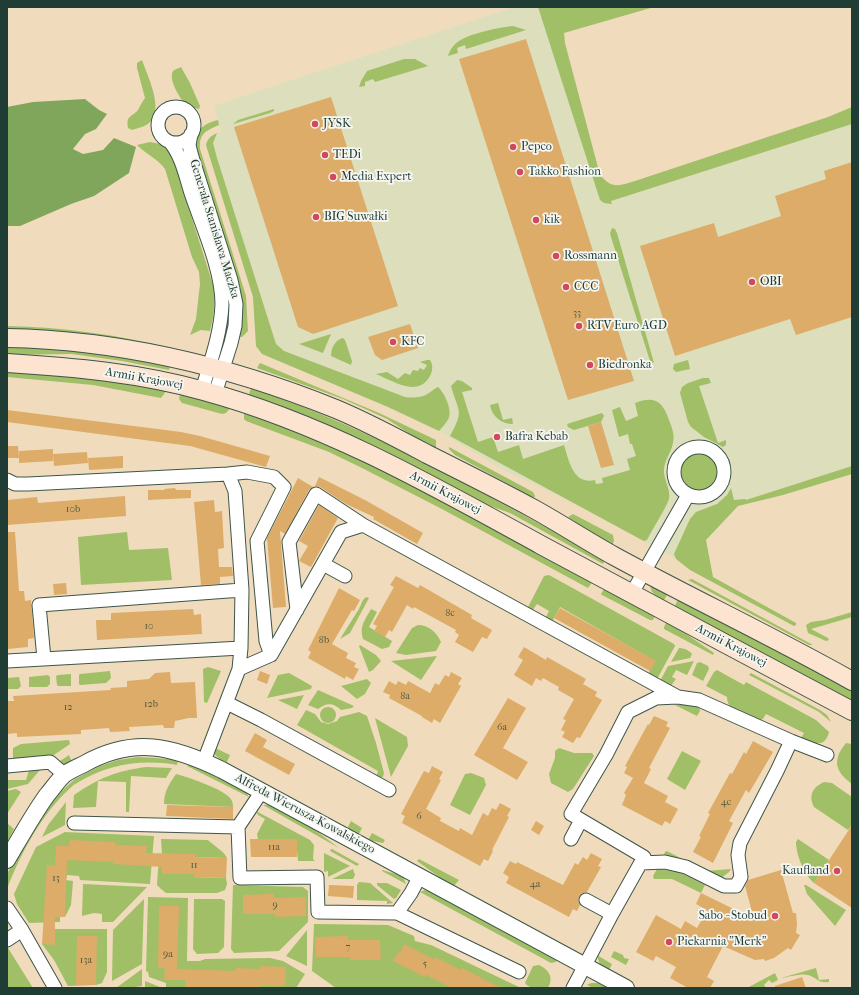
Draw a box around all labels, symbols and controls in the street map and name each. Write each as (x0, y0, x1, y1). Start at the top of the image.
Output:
place label: JYSK (323, 117, 351, 131)
marker: JYSK (310, 119, 320, 129)
place label: Pepco (521, 140, 552, 154)
marker: Pepco (508, 142, 518, 152)
place label: TEDi (333, 148, 361, 162)
marker: TEDi (320, 150, 330, 160)
street label: Generała Stanisława Maczka (186, 158, 242, 300)
place label: Takko Fashion (528, 165, 601, 179)
marker: Takko Fashion (515, 167, 525, 177)
place label: Media Expert (341, 170, 411, 184)
marker: Media Expert (328, 172, 338, 182)
place label: BIG Suwałki (324, 210, 388, 224)
marker: BIG Suwałki (311, 212, 321, 222)
place label: kik (544, 213, 560, 227)
marker: kik (531, 215, 541, 225)
place label: Rossmann (564, 249, 617, 263)
marker: Rossmann (551, 251, 561, 261)
place label: OBI (760, 275, 782, 289)
marker: OBI (747, 277, 757, 287)
place label: CCC (574, 280, 598, 294)
marker: CCC (561, 282, 571, 292)
house number: 33 (573, 308, 581, 320)
place label: RTV Euro AGD (587, 319, 667, 333)
marker: RTV Euro AGD (574, 321, 584, 331)
place label: KFC (401, 335, 424, 349)
marker: KFC (388, 337, 398, 347)
place label: Biedronka (598, 358, 651, 372)
marker: Biedronka (585, 360, 595, 370)
street label: Armii Krajowej (104, 365, 184, 393)
place label: Bafra Kebab (505, 430, 568, 444)
marker: Bafra Kebab (492, 432, 502, 442)
street label: Armii Krajowej (407, 468, 483, 518)
house number: 10b (66, 504, 80, 516)
house number: 8c (445, 608, 455, 620)
house number: 10 (144, 621, 154, 633)
street label: Armii Krajowej (693, 621, 769, 671)
house number: 8b (319, 635, 329, 647)
house number: 8a (400, 691, 410, 703)
house number: 12b (144, 699, 158, 711)
house number: 12 (64, 702, 72, 714)
house number: 6a (497, 722, 507, 734)
street label: Alfreda Wierusza-Kowalskiego (232, 771, 378, 857)
house number: 4c (721, 797, 731, 809)
house number: 6 (416, 811, 422, 823)
house number: 11a (268, 842, 280, 854)
house number: 11 (190, 860, 198, 872)
place label: Kaufland (782, 864, 829, 878)
marker: Kaufland (832, 866, 842, 876)
house number: 13 (52, 873, 60, 885)
house number: 4a (530, 879, 540, 891)
house number: 9 (272, 900, 278, 912)
place label: Sabo - Stobud (699, 909, 767, 923)
marker: Sabo - Stobud (770, 911, 780, 921)
place label: Piekarnia "Merk" (677, 935, 766, 949)
marker: Piekarnia "Merk" (664, 937, 674, 947)
house number: 7 (346, 942, 350, 954)
house number: 9a (163, 949, 173, 961)
house number: 13a (80, 955, 92, 967)
house number: 5 (423, 959, 427, 971)

